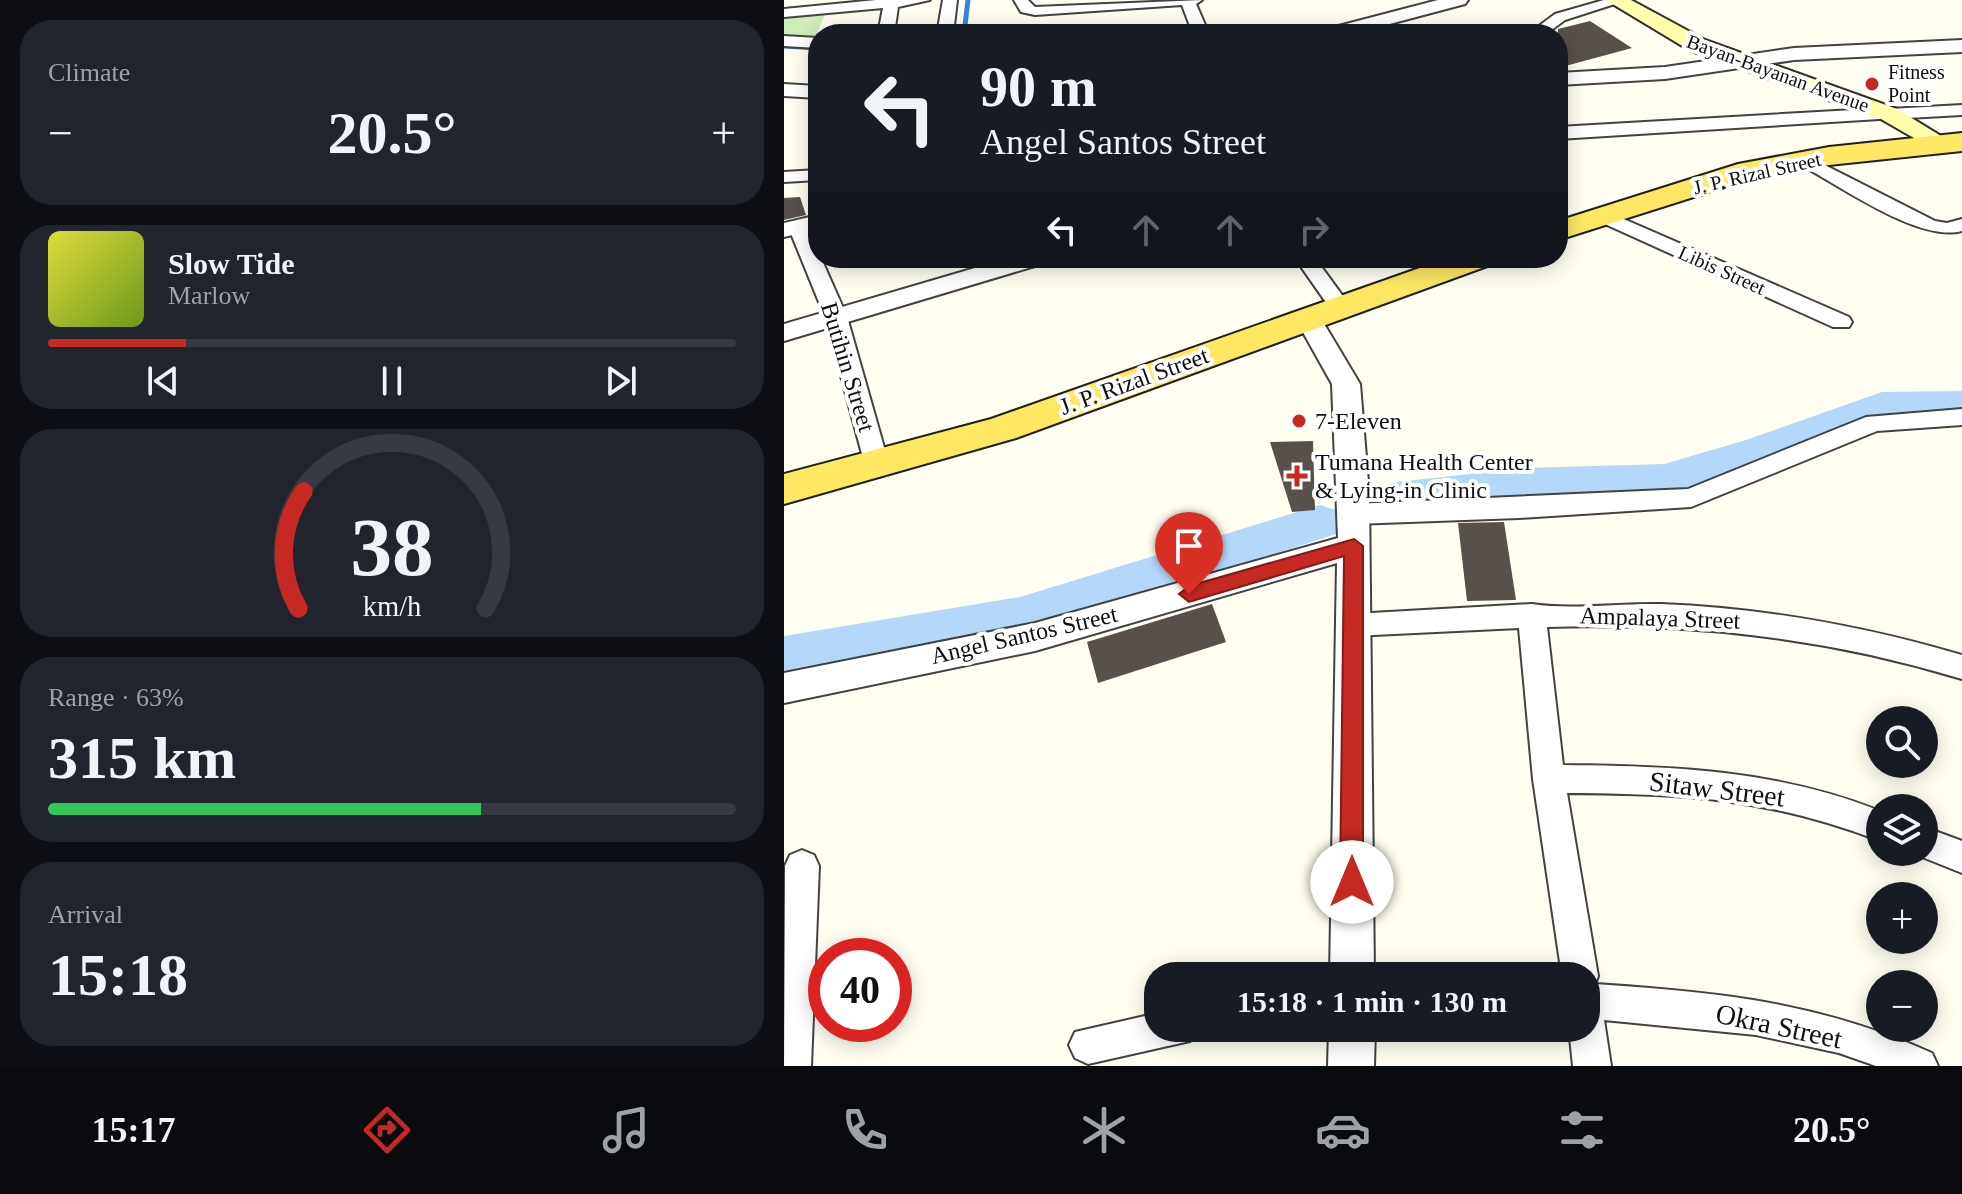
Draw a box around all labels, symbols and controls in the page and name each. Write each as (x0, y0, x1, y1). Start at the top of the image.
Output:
street label: Bayan-Bayanan Avenue (1684, 30, 1872, 117)
icon: left (848, 56, 952, 160)
text: 90 m (980, 56, 1097, 118)
text: Climate (48, 58, 130, 87)
place label: Fitness Point (1888, 61, 1945, 106)
marker: Fitness Point (1863, 75, 1881, 93)
text: 20.5° (328, 100, 457, 166)
text: − (48, 109, 73, 158)
text: + (711, 109, 736, 158)
text: Angel Santos Street (980, 122, 1266, 162)
street label: J. P. Rizal Street (1691, 147, 1824, 198)
icon: left (1040, 208, 1084, 252)
icon: ahead (1124, 208, 1168, 252)
icon: ahead (1208, 208, 1252, 252)
icon: right (1292, 208, 1336, 252)
street label: Libis Street (1675, 241, 1769, 299)
text: Slow Tide (168, 247, 294, 280)
text: Marlow (168, 281, 250, 310)
street label: Butihin Street (816, 299, 880, 435)
street label: J. P. Rizal Street (1056, 342, 1212, 420)
icon: previous (141, 359, 185, 403)
icon: pause (370, 359, 414, 403)
icon: next (599, 359, 643, 403)
place label: 7-Eleven (1315, 408, 1402, 434)
marker: 7-Eleven (1290, 412, 1308, 430)
place label: Tumana Health Center & Lying-in Clinic (1315, 449, 1533, 503)
marker: Tumana Health Center & Lying-in Clinic (1286, 465, 1308, 487)
text: 38 (350, 501, 434, 593)
pin (1155, 512, 1223, 594)
icon: arrive (1167, 524, 1211, 568)
text: km/h (363, 591, 421, 622)
street label: Angel Santos Street (928, 601, 1120, 669)
street label: Ampalaya Street (1579, 602, 1741, 634)
text: Range · 63% (48, 683, 184, 712)
map controls (1866, 706, 1938, 1042)
button: search (1866, 706, 1938, 778)
text: 315 km (48, 725, 236, 791)
street label: Sitaw Street (1648, 765, 1787, 813)
button: layers (1866, 794, 1938, 866)
position arrow (1310, 840, 1394, 924)
button: + (1866, 882, 1938, 954)
text: Arrival (48, 900, 123, 929)
speed limit sign: 40 (808, 938, 912, 1042)
text: 15:18 (48, 942, 188, 1008)
button: − (1866, 970, 1938, 1042)
text: 15:18 · 1 min · 130 m (1237, 985, 1507, 1018)
street label: Okra Street (1713, 998, 1845, 1055)
icon: directions (359, 1102, 415, 1158)
icon: music (598, 1102, 654, 1158)
icon: phone (837, 1102, 893, 1158)
icon: climate (1076, 1102, 1132, 1158)
icon: car (1315, 1102, 1371, 1158)
icon: filters (1554, 1102, 1610, 1158)
text: 15:17 (92, 1110, 176, 1150)
text: 20.5° (1793, 1110, 1870, 1150)

